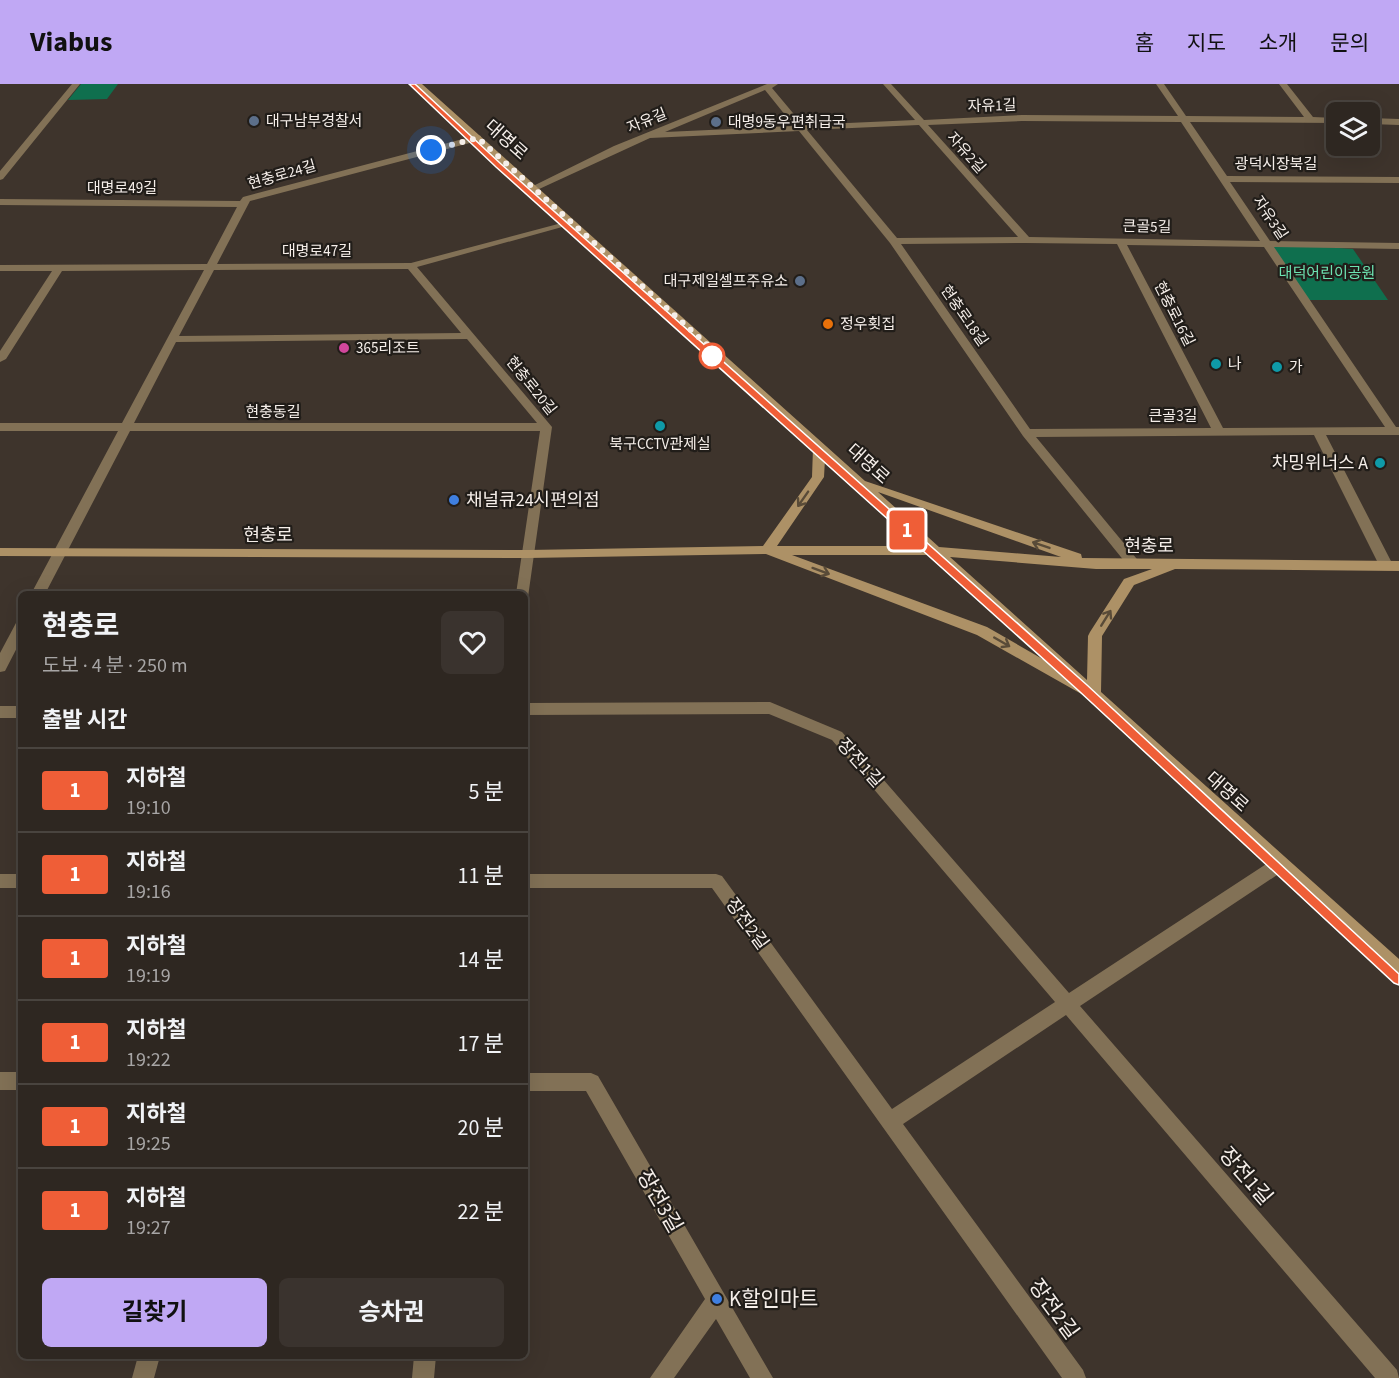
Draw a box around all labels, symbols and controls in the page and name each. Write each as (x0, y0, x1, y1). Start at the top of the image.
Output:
text: Viabus (30, 22, 112, 62)
text: 홈 (1135, 28, 1154, 58)
text: 지도 (1187, 28, 1226, 58)
text: 소개 (1259, 28, 1297, 58)
text: 문의 (1330, 28, 1369, 58)
street label: 자유1길 (967, 95, 1017, 117)
map controls (1326, 102, 1380, 156)
button: layers (1326, 102, 1380, 156)
street label: 자유길 (624, 104, 670, 138)
place label: 대구남부경찰서 (266, 111, 363, 132)
place label: 대명9동우편취급국 (728, 112, 846, 133)
marker: 대구남부경찰서 (247, 114, 261, 128)
street label: 대명로 (479, 114, 533, 166)
marker: 대명9동우편취급국 (709, 115, 723, 129)
street label: 자유2길 (942, 128, 990, 178)
your location (416, 135, 446, 165)
street label: 광덕시장북길 (1235, 154, 1317, 175)
street label: 현충로24길 (245, 155, 319, 195)
street label: 대명로49길 (87, 178, 157, 199)
street label: 자유3길 (1248, 192, 1292, 244)
street label: 큰골5길 (1122, 216, 1172, 238)
street label: 대명로47길 (282, 241, 352, 262)
park label: 대덕어린이공원 (1279, 263, 1375, 284)
place label: 대구제일셀프주유소 (664, 271, 788, 292)
marker: 대구제일셀프주유소 (793, 274, 807, 288)
street label: 현충로16길 (1149, 278, 1199, 350)
street label: 현충로18길 (935, 281, 993, 351)
place label: 정우횟집 (840, 314, 895, 335)
marker: 정우횟집 (821, 317, 835, 331)
place label: 365리조트 (356, 338, 420, 359)
marker: 365리조트 (337, 341, 351, 355)
unlabelled marker (699, 343, 725, 369)
street label: 현충로20길 (501, 352, 561, 420)
place label: 나 (1228, 354, 1242, 375)
marker: 나 (1209, 357, 1223, 371)
place label: 가 (1289, 357, 1303, 378)
marker: 가 (1270, 360, 1284, 374)
street label: 현충동길 (245, 402, 301, 423)
street label: 큰골3길 (1149, 406, 1197, 427)
marker: 북구CCTV관제실 (653, 419, 667, 433)
place label: 북구CCTV관제실 (609, 434, 711, 455)
street label: 대명로 (841, 438, 895, 490)
place label: 차밍위너스 A (1272, 451, 1368, 476)
marker: 차밍위너스 A (1373, 456, 1387, 470)
place label: 채널큐24시편의점 (466, 488, 600, 513)
one-way arrow (797, 490, 809, 506)
marker: 채널큐24시편의점 (447, 493, 461, 507)
line badge: 1 (888, 510, 926, 550)
text: 1 (901, 515, 913, 545)
street label: 현충로 (243, 523, 293, 548)
street label: 현충로 (1124, 534, 1174, 559)
one-way arrow (1032, 538, 1051, 549)
one-way arrow (811, 566, 830, 577)
text: 현충로 (42, 606, 119, 646)
one-way arrow (1101, 610, 1113, 627)
button: heart (441, 611, 504, 674)
one-way arrow (994, 637, 1011, 649)
text: 도보 · 4 분 · 250 m (42, 652, 188, 680)
text: 출발 시간 (42, 704, 127, 736)
street label: 장전1길 (831, 733, 889, 793)
text: 지하철 (126, 762, 187, 794)
street label: 대명로 (1200, 766, 1254, 818)
text: 1 (69, 775, 81, 805)
text: 5 분 (468, 776, 504, 808)
text: 19:10 (126, 794, 171, 822)
text: 지하철 (126, 846, 187, 878)
text: 1 (69, 859, 81, 889)
text: 11 분 (457, 860, 504, 892)
text: 19:16 (126, 878, 171, 906)
street label: 장전2길 (720, 893, 774, 955)
text: 지하철 (126, 930, 187, 962)
text: 1 (69, 943, 81, 973)
text: 14 분 (457, 944, 504, 976)
text: 19:19 (126, 962, 171, 990)
text: 지하철 (126, 1014, 187, 1046)
text: 1 (69, 1027, 81, 1057)
text: 17 분 (457, 1028, 504, 1060)
text: 19:22 (126, 1046, 171, 1074)
text: 지하철 (126, 1098, 187, 1130)
text: 1 (69, 1111, 81, 1141)
text: 20 분 (457, 1112, 504, 1144)
text: 19:25 (126, 1130, 171, 1158)
street label: 장전1길 (1212, 1140, 1280, 1212)
street label: 장전3길 (630, 1164, 690, 1238)
text: 지하철 (126, 1182, 187, 1214)
text: 1 (69, 1195, 81, 1225)
text: 22 분 (457, 1196, 504, 1228)
text: 19:27 (126, 1214, 171, 1242)
street label: 장전2길 (1022, 1273, 1086, 1345)
button: 길찾기 (42, 1278, 267, 1347)
button: 승차권 (279, 1278, 504, 1347)
place label: K할인마트 (729, 1284, 818, 1314)
marker: K할인마트 (710, 1292, 724, 1306)

